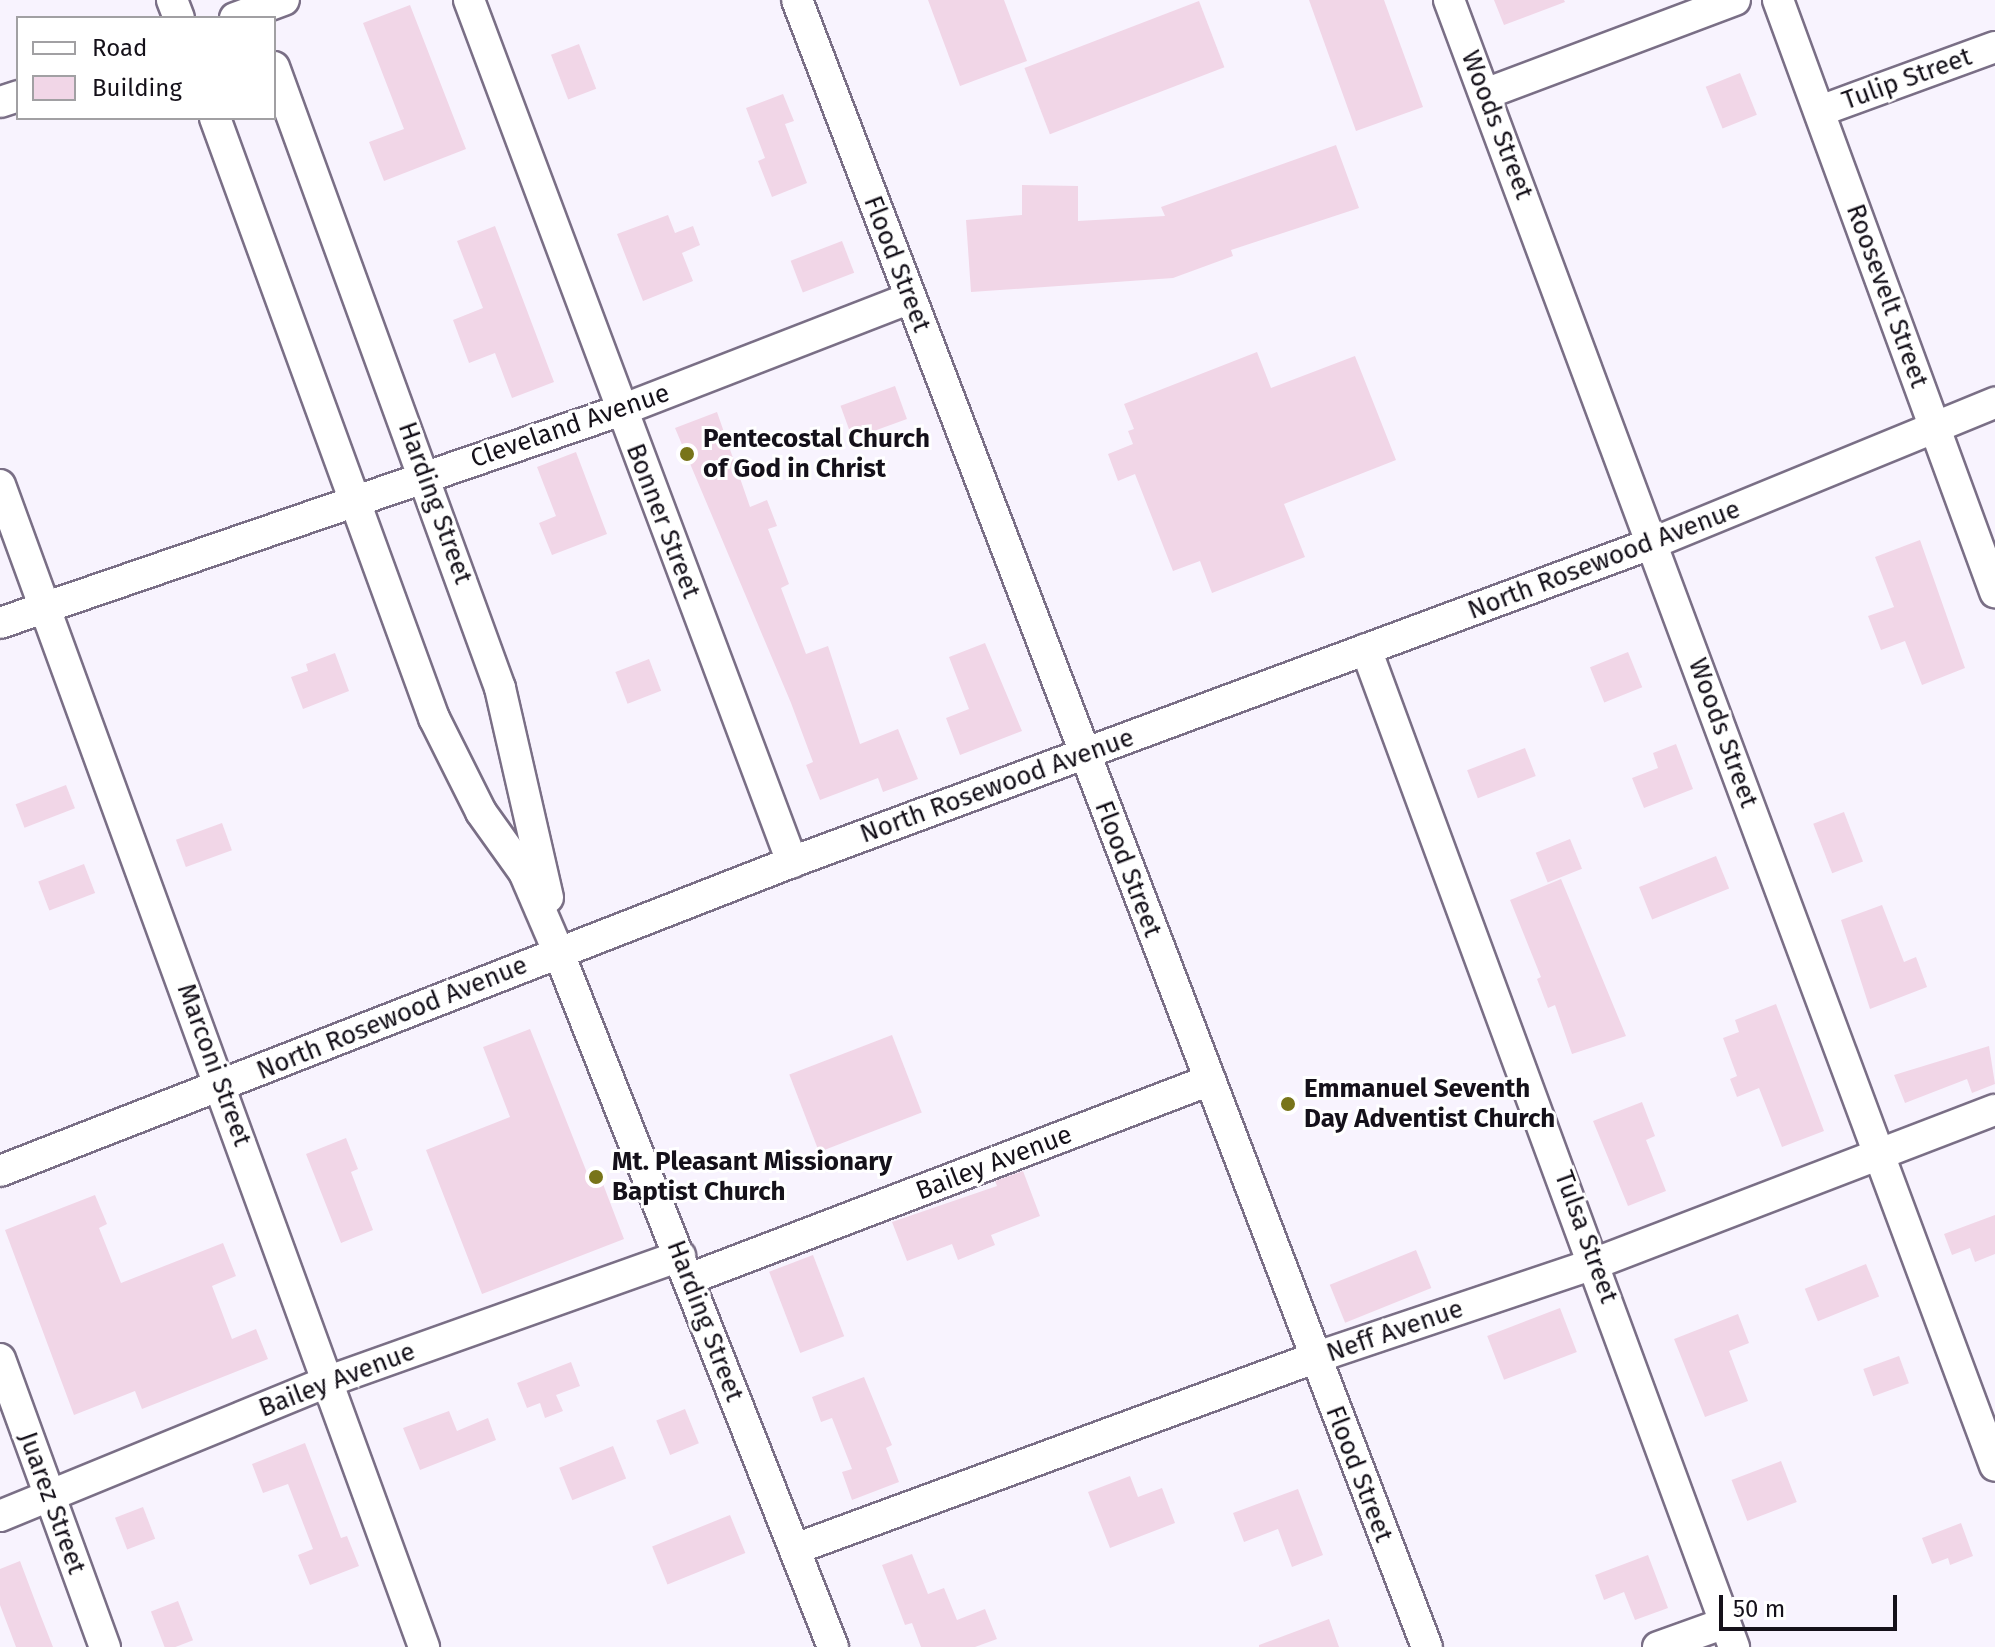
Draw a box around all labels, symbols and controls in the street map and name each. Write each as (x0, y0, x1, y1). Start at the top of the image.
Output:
legend (16, 16, 276, 120)
text: Road (92, 34, 147, 62)
street label: Tulip Street (1838, 41, 1976, 117)
street label: Woods Street (1454, 46, 1540, 204)
text: Building (92, 74, 182, 102)
street label: Flood Street (857, 192, 937, 336)
street label: Roosevelt Street (1839, 200, 1935, 392)
street label: Cleveland Avenue (466, 377, 674, 475)
street label: Harding Street (391, 418, 479, 588)
place label: Pentecostal Church of God in Christ (703, 423, 930, 484)
street label: Bonner Street (619, 439, 707, 603)
marker: Pentecostal Church of God in Christ (678, 445, 696, 463)
street label: North Rosewood Avenue (1463, 494, 1745, 626)
street label: Woods Street (1682, 654, 1764, 812)
street label: North Rosewood Avenue (856, 722, 1138, 850)
street label: Flood Street (1088, 797, 1168, 941)
street label: North Rosewood Avenue (252, 949, 532, 1087)
street label: Marconi Street (170, 979, 258, 1151)
place label: Emmanuel Seventh Day Adventist Church (1304, 1073, 1555, 1134)
marker: Emmanuel Seventh Day Adventist Church (1279, 1095, 1297, 1113)
street label: Bailey Avenue (911, 1119, 1077, 1207)
place label: Mt. Pleasant Missionary Baptist Church (612, 1146, 892, 1208)
street label: Tulsa Street (1548, 1167, 1624, 1307)
marker: Mt. Pleasant Missionary Baptist Church (587, 1168, 605, 1186)
street label: Harding Street (660, 1236, 750, 1406)
street label: Neff Avenue (1323, 1293, 1467, 1369)
street label: Bailey Avenue (254, 1336, 420, 1424)
street label: Flood Street (1319, 1402, 1399, 1546)
street label: Juarez Street (12, 1428, 92, 1578)
scale bar (1723, 1579, 1901, 1629)
text: 50 m (1733, 1595, 1785, 1623)

